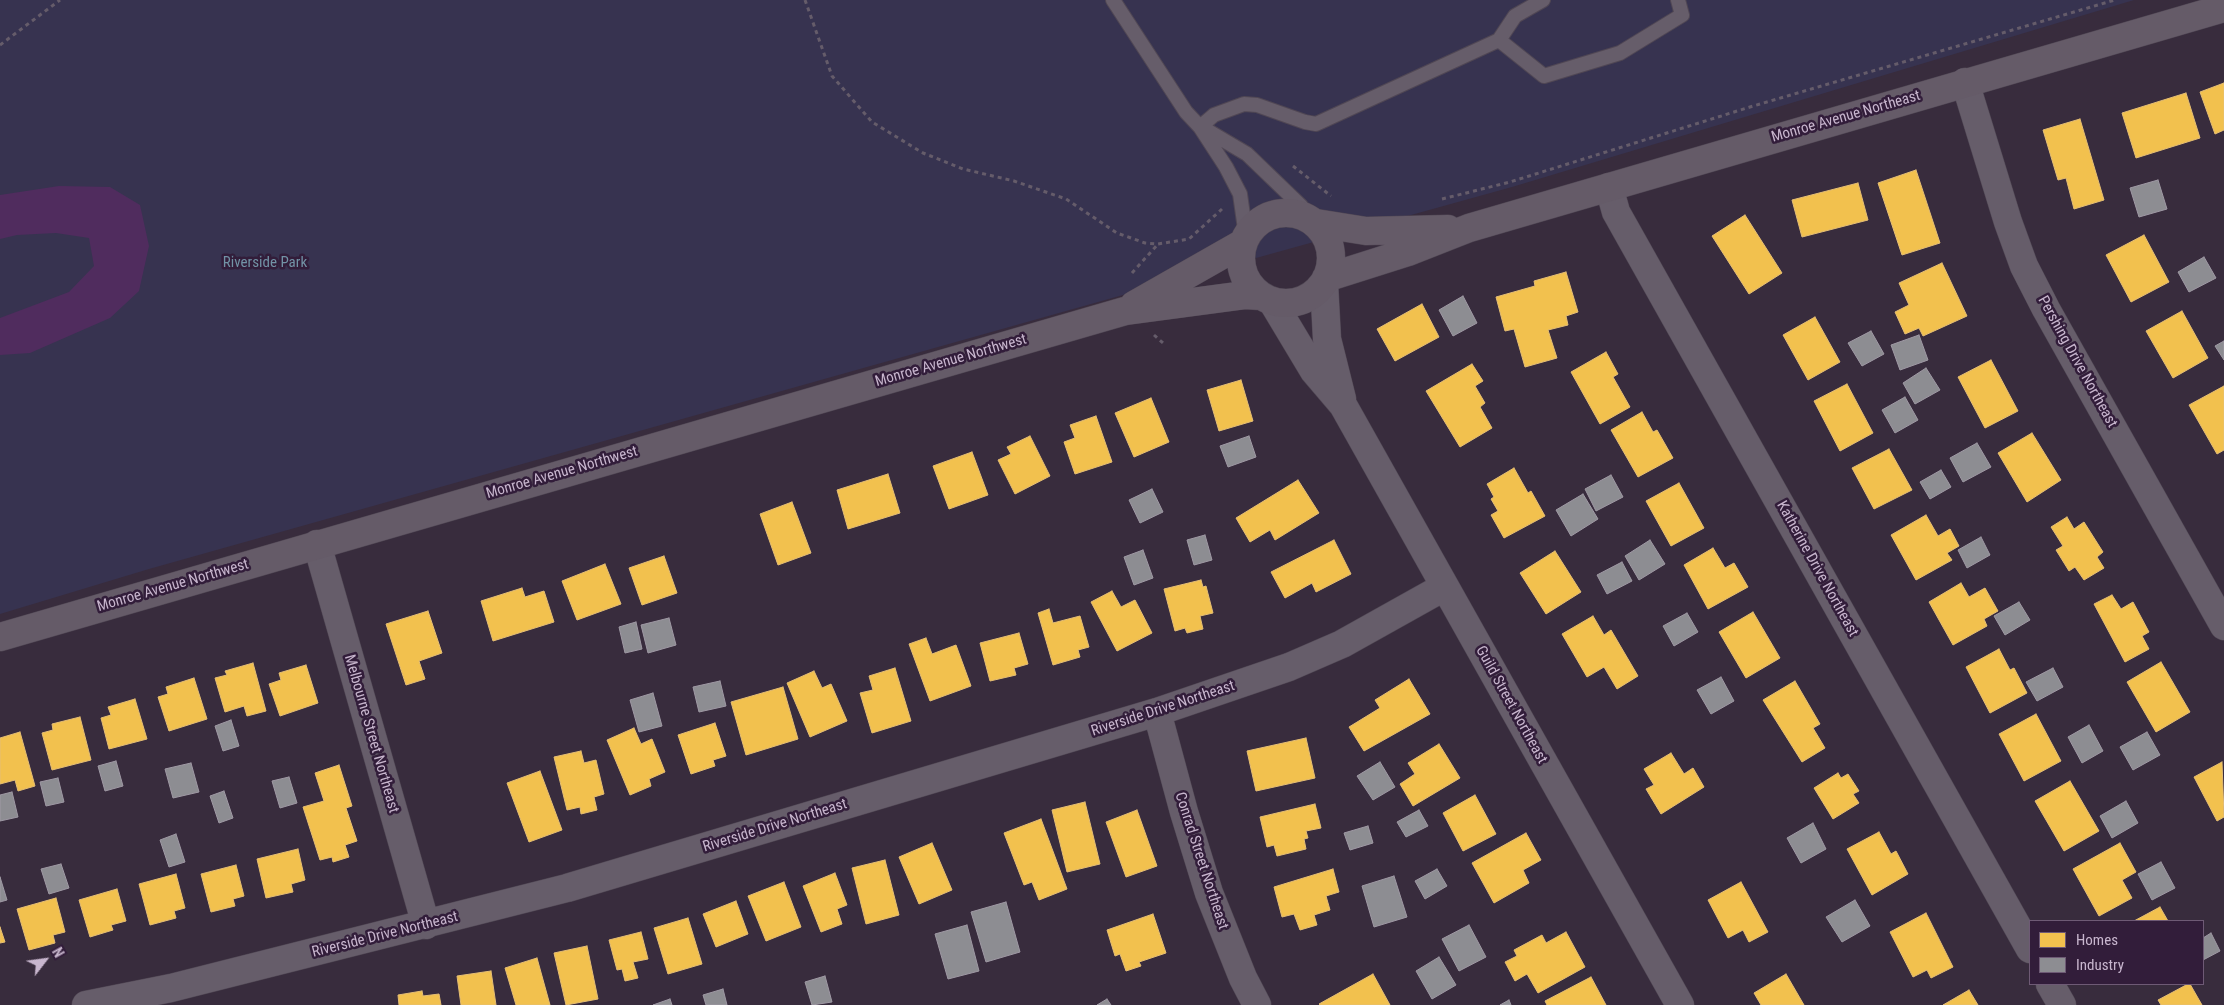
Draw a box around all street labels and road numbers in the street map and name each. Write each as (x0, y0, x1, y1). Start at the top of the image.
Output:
street label: Monroe Avenue Northeast (1769, 87, 1923, 147)
street label: Pershing Drive Northeast (2033, 293, 2121, 431)
street label: Monroe Avenue Northwest (873, 331, 1029, 391)
street label: Monroe Avenue Northwest (484, 443, 640, 503)
street label: Katherine Drive Northeast (1772, 498, 1862, 640)
street label: Monroe Avenue Northwest (95, 556, 251, 616)
street label: Guild Street Northeast (1471, 643, 1551, 767)
street label: Melbourne Street Northeast (340, 653, 402, 815)
street label: Riverside Drive Northeast (1089, 677, 1237, 741)
street label: Conrad Street Northeast (1170, 790, 1232, 932)
street label: Riverside Drive Northeast (701, 795, 849, 857)
street label: Riverside Drive Northeast (310, 908, 460, 962)

